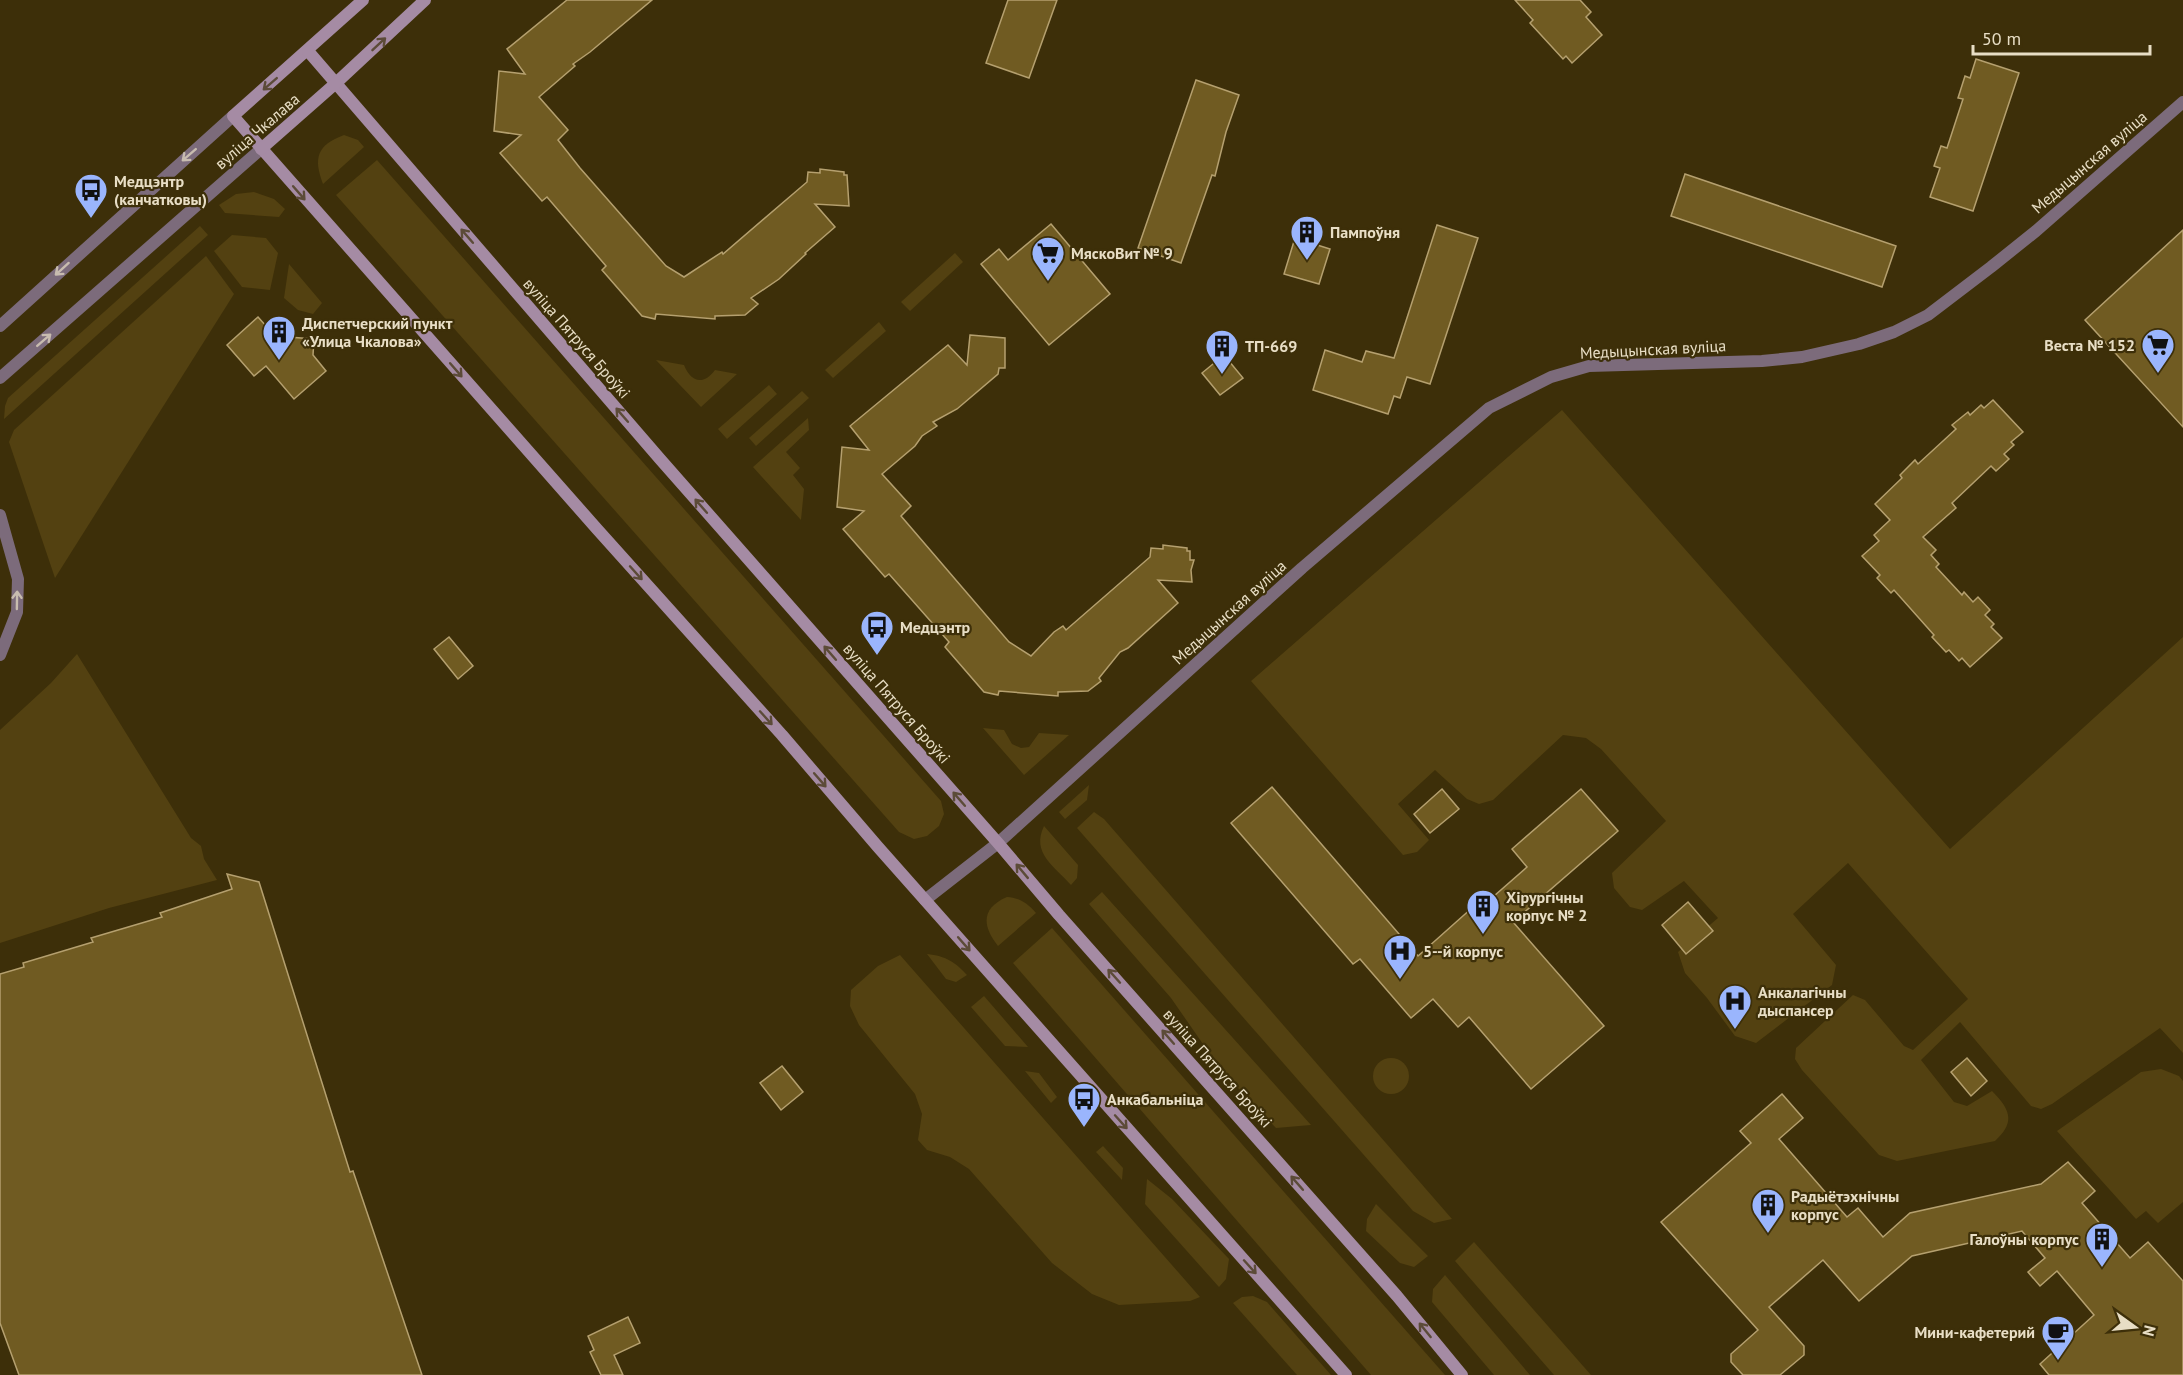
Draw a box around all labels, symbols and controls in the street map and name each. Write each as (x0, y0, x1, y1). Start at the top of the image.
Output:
scale bar (1973, 18, 2150, 56)
text: 50 m (1982, 27, 2021, 50)
one-way arrow (371, 36, 386, 51)
one-way arrow (263, 77, 278, 91)
street label: вуліца Чкалава (211, 89, 303, 173)
street label: Медыцынская вуліца (2027, 106, 2151, 218)
one-way arrow (182, 148, 197, 162)
place label: Медцэнтр (канчатковы) (114, 171, 207, 209)
bus stop icon: Медцэнтр (канчатковы) (73, 172, 109, 219)
one-way arrow (293, 185, 306, 201)
building icon: Пампоўня (1289, 214, 1325, 261)
place label: Пампоўня (1330, 222, 1400, 242)
one-way arrow (460, 229, 474, 244)
supermarket icon: МяскоВит № 9 (1030, 235, 1066, 282)
place label: МяскоВит № 9 (1071, 243, 1173, 263)
one-way arrow (55, 262, 70, 277)
street label: вуліца Пятруся Броўкі (519, 274, 635, 402)
place label: Диспетчерский пункт «Улица Чкалова» (302, 313, 453, 351)
building icon: Диспетчерский пункт «Улица Чкалова» (261, 314, 297, 361)
supermarket icon: Веста № 152 (2140, 327, 2176, 374)
building icon: ТП-669 (1204, 328, 1240, 375)
one-way arrow (36, 333, 51, 347)
street label: Медыцынская вуліца (1579, 335, 1727, 363)
place label: Веста № 152 (2044, 335, 2135, 355)
place label: ТП-669 (1245, 336, 1297, 356)
one-way arrow (449, 363, 463, 378)
one-way arrow (615, 407, 628, 423)
one-way arrow (694, 499, 708, 514)
street label: Медыцынская вуліца (1168, 556, 1290, 668)
one-way arrow (629, 565, 643, 580)
one-way arrow (11, 591, 23, 611)
bus stop icon: Медцэнтр (859, 609, 895, 656)
place label: Медцэнтр (900, 617, 970, 637)
street label: вуліца Пятруся Броўкі (839, 639, 955, 767)
one-way arrow (823, 645, 837, 660)
one-way arrow (759, 710, 773, 725)
one-way arrow (813, 772, 827, 787)
one-way arrow (952, 792, 966, 807)
one-way arrow (1015, 864, 1029, 879)
place label: Хірургічны корпус № 2 (1506, 887, 1587, 925)
building icon: Хірургічны корпус № 2 (1465, 888, 1501, 935)
hospital icon: 5--й корпус (1382, 933, 1418, 980)
one-way arrow (957, 936, 971, 951)
place label: 5--й корпус (1423, 941, 1503, 961)
one-way arrow (1107, 969, 1121, 984)
place label: Анкалагічны дыспансер (1757, 982, 1846, 1020)
hospital icon: Анкалагічны дыспансер (1717, 983, 1753, 1030)
street label: вуліца Пятруся Броўкі (1159, 1004, 1277, 1132)
one-way arrow (1161, 1029, 1175, 1044)
bus stop icon: Анкабальніца (1066, 1081, 1102, 1128)
place label: Анкабальніца (1107, 1089, 1203, 1109)
one-way arrow (1114, 1114, 1128, 1129)
one-way arrow (1291, 1175, 1304, 1191)
place label: Радыётэхнічны корпус (1791, 1186, 1899, 1224)
building icon: Радыётэхнічны корпус (1750, 1187, 1786, 1234)
building icon: Галоўны корпус (2084, 1221, 2120, 1268)
place label: Галоўны корпус (1970, 1229, 2079, 1249)
one-way arrow (1243, 1260, 1257, 1275)
north arrow (2105, 1297, 2165, 1357)
cafe icon: Мини-кафетерий (2040, 1314, 2076, 1361)
one-way arrow (1419, 1322, 1432, 1338)
place label: Мини-кафетерий (1915, 1322, 2035, 1342)
text: N (2138, 1323, 2161, 1339)

